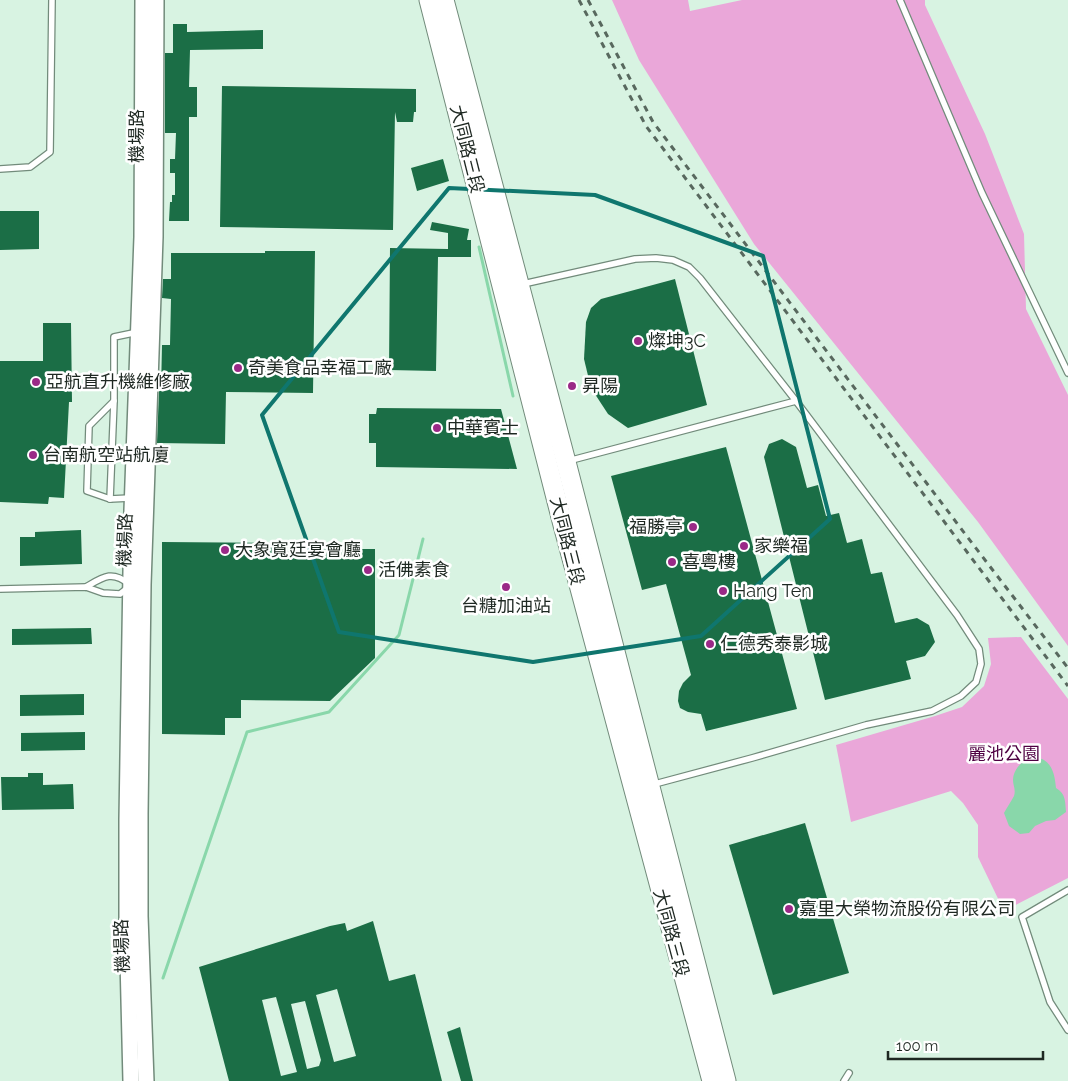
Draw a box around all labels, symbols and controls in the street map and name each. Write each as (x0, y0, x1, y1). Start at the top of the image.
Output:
street label: 大同路三段 (446, 103, 489, 195)
street label: 機場路 (126, 109, 147, 163)
place label: 燦坤3C (648, 330, 706, 351)
marker: 燦坤3C (632, 335, 644, 347)
place label: 奇美食品幸福工廠 (248, 357, 392, 378)
marker: 奇美食品幸福工廠 (232, 362, 244, 374)
place label: 亞航直升機維修廠 (46, 371, 190, 392)
place label: 昇陽 (582, 375, 618, 396)
marker: 亞航直升機維修廠 (30, 376, 42, 388)
marker: 昇陽 (566, 380, 578, 392)
place label: 中華賓士 (447, 417, 519, 438)
marker: 中華賓士 (431, 422, 443, 434)
place label: 台南航空站航廈 (43, 444, 169, 465)
marker: 台南航空站航廈 (27, 449, 39, 461)
street label: 大同路三段 (546, 495, 589, 587)
street label: 機場路 (113, 513, 136, 567)
place label: 福勝亭 (629, 516, 683, 537)
marker: 福勝亭 (687, 521, 699, 533)
place label: 家樂福 (754, 535, 808, 556)
place label: 大象寬廷宴會廳 (235, 539, 361, 560)
marker: 家樂福 (738, 540, 750, 552)
marker: 大象寬廷宴會廳 (219, 544, 231, 556)
place label: 喜粵樓 (682, 551, 736, 572)
marker: 喜粵樓 (666, 556, 678, 568)
place label: 活佛素食 (378, 559, 450, 580)
marker: 活佛素食 (362, 564, 374, 576)
place label: Hang Ten (733, 580, 812, 601)
marker: 台糖加油站 (500, 581, 512, 593)
marker: Hang Ten (717, 585, 729, 597)
place label: 台糖加油站 (461, 595, 551, 616)
place label: 仁德秀泰影城 (720, 633, 828, 654)
marker: 仁德秀泰影城 (704, 638, 716, 650)
park label: 麗池公園 (968, 743, 1040, 764)
street label: 大同路三段 (650, 887, 693, 979)
place label: 嘉里大榮物流股份有限公司 (799, 898, 1015, 919)
marker: 嘉里大榮物流股份有限公司 (783, 903, 795, 915)
street label: 機場路 (110, 919, 133, 973)
scale bar (888, 1028, 1043, 1060)
text: 100 m (896, 1037, 938, 1055)

